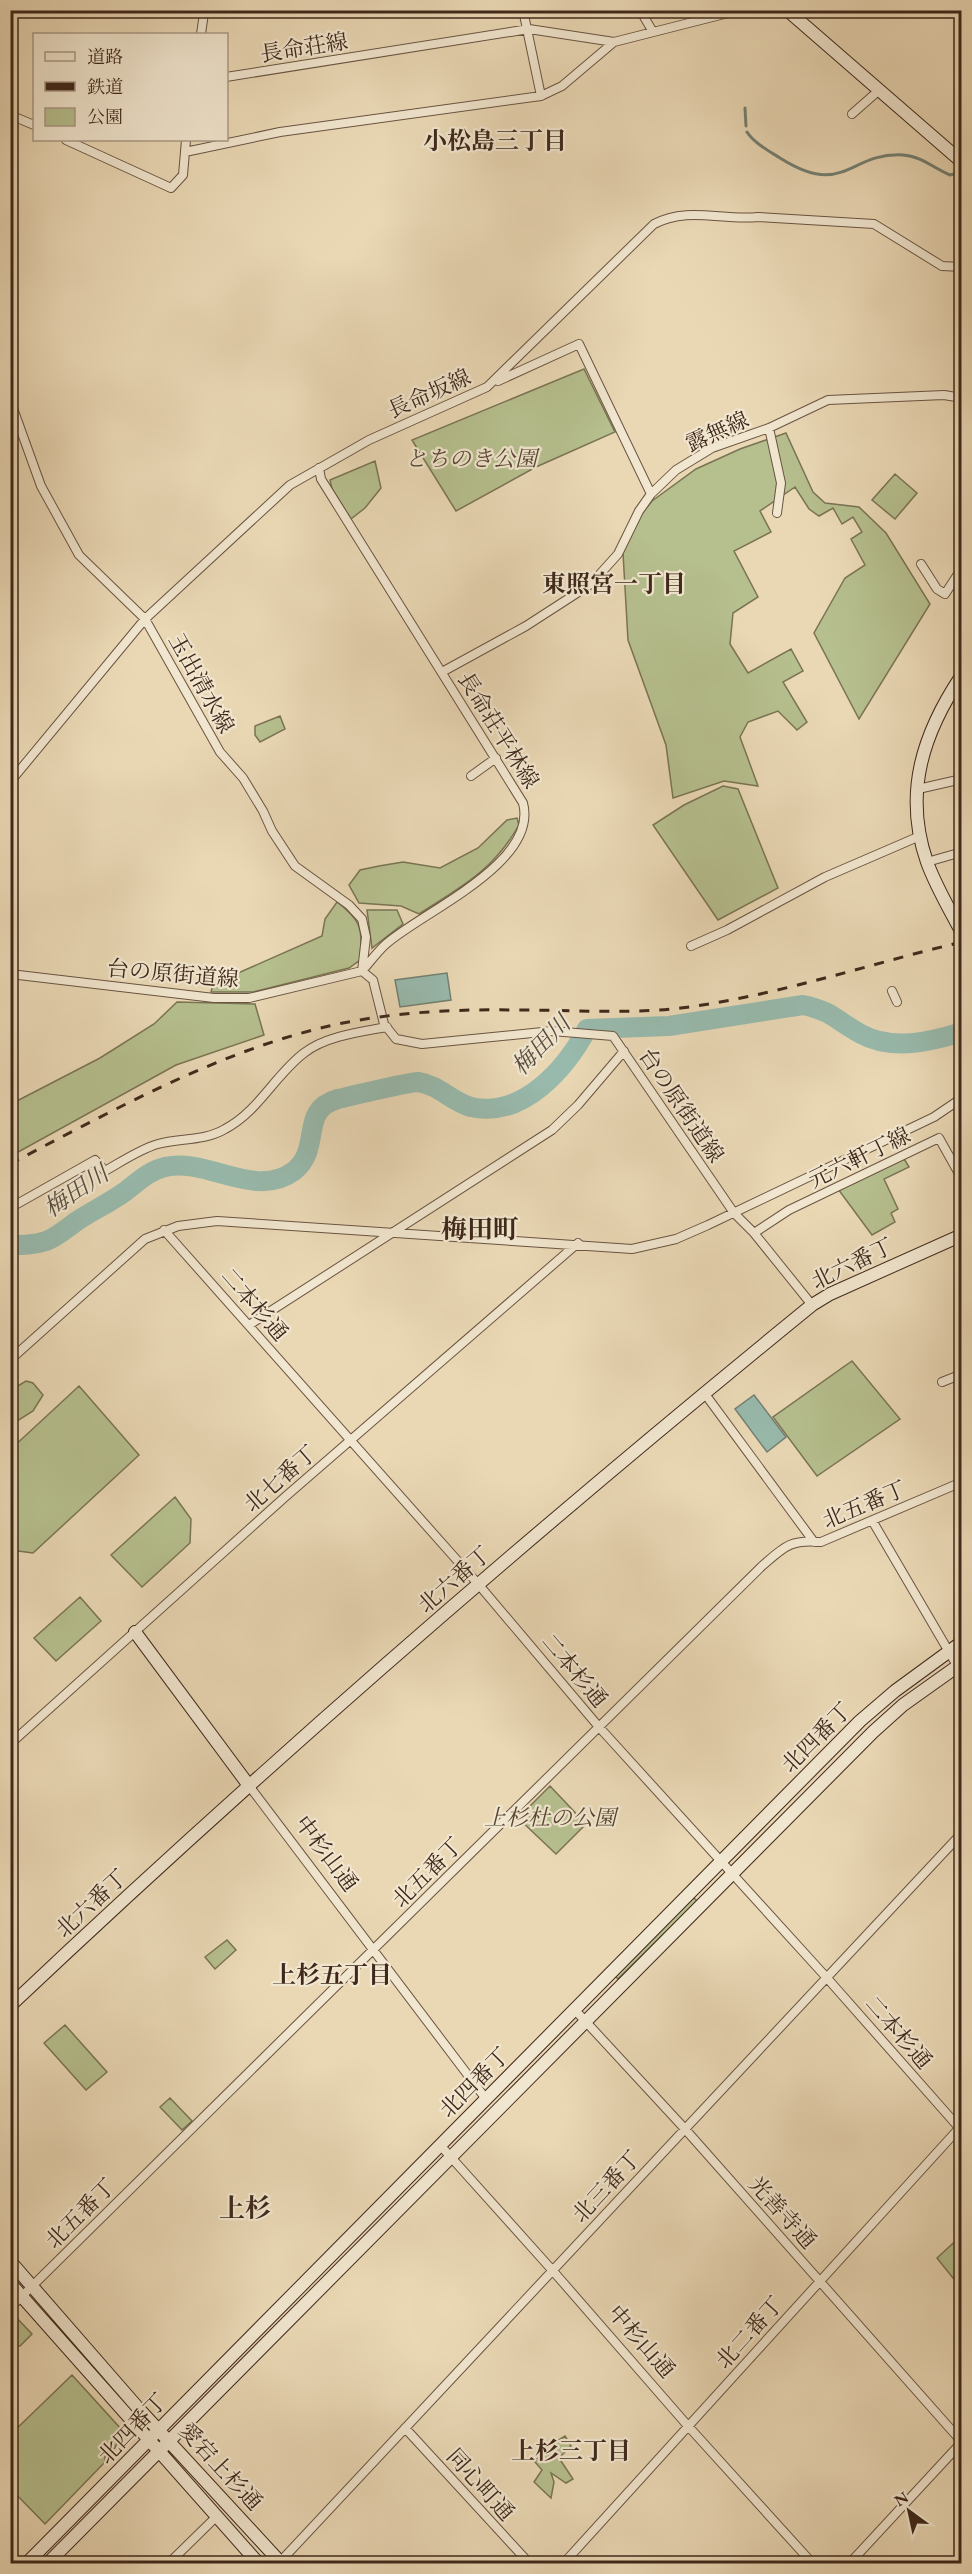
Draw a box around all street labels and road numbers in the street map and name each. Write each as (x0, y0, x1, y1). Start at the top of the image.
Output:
street label: 長命荘線 (258, 26, 350, 69)
street label: 長命坂線 (383, 362, 475, 425)
street label: 露無線 (681, 405, 753, 458)
street label: 玉出清水線 (162, 628, 241, 738)
street label: 長命荘平林線 (451, 667, 546, 794)
street label: 台の原街道線 (106, 953, 240, 994)
street label: 台の原街道線 (633, 1042, 731, 1168)
street label: 元六軒丁線 (803, 1120, 915, 1195)
street label: 北六番丁 (806, 1231, 898, 1296)
street label: 二本杉通 (215, 1262, 294, 1347)
street label: 北七番丁 (238, 1439, 323, 1518)
street label: 北五番丁 (818, 1474, 910, 1535)
street label: 北六番丁 (412, 1540, 497, 1619)
street label: 二本杉通 (535, 1627, 614, 1713)
street label: 北四番丁 (775, 1696, 858, 1779)
street label: 中杉山通 (289, 1809, 365, 1897)
street label: 北五番丁 (386, 1831, 469, 1914)
street label: 北六番丁 (49, 1863, 133, 1944)
street label: 二本杉通 (859, 1990, 938, 2075)
street label: 北四番丁 (433, 2041, 516, 2124)
street label: 北三番丁 (566, 2144, 647, 2228)
street label: 光善寺通 (742, 2170, 823, 2255)
street label: 北五番丁 (39, 2172, 122, 2255)
street label: 北二番丁 (709, 2290, 790, 2375)
street label: 中杉山通 (602, 2299, 681, 2384)
street label: 北四番丁 (91, 2387, 173, 2470)
street label: 愛宕上杉通 (173, 2416, 269, 2516)
street label: 同心町通 (440, 2442, 521, 2527)

